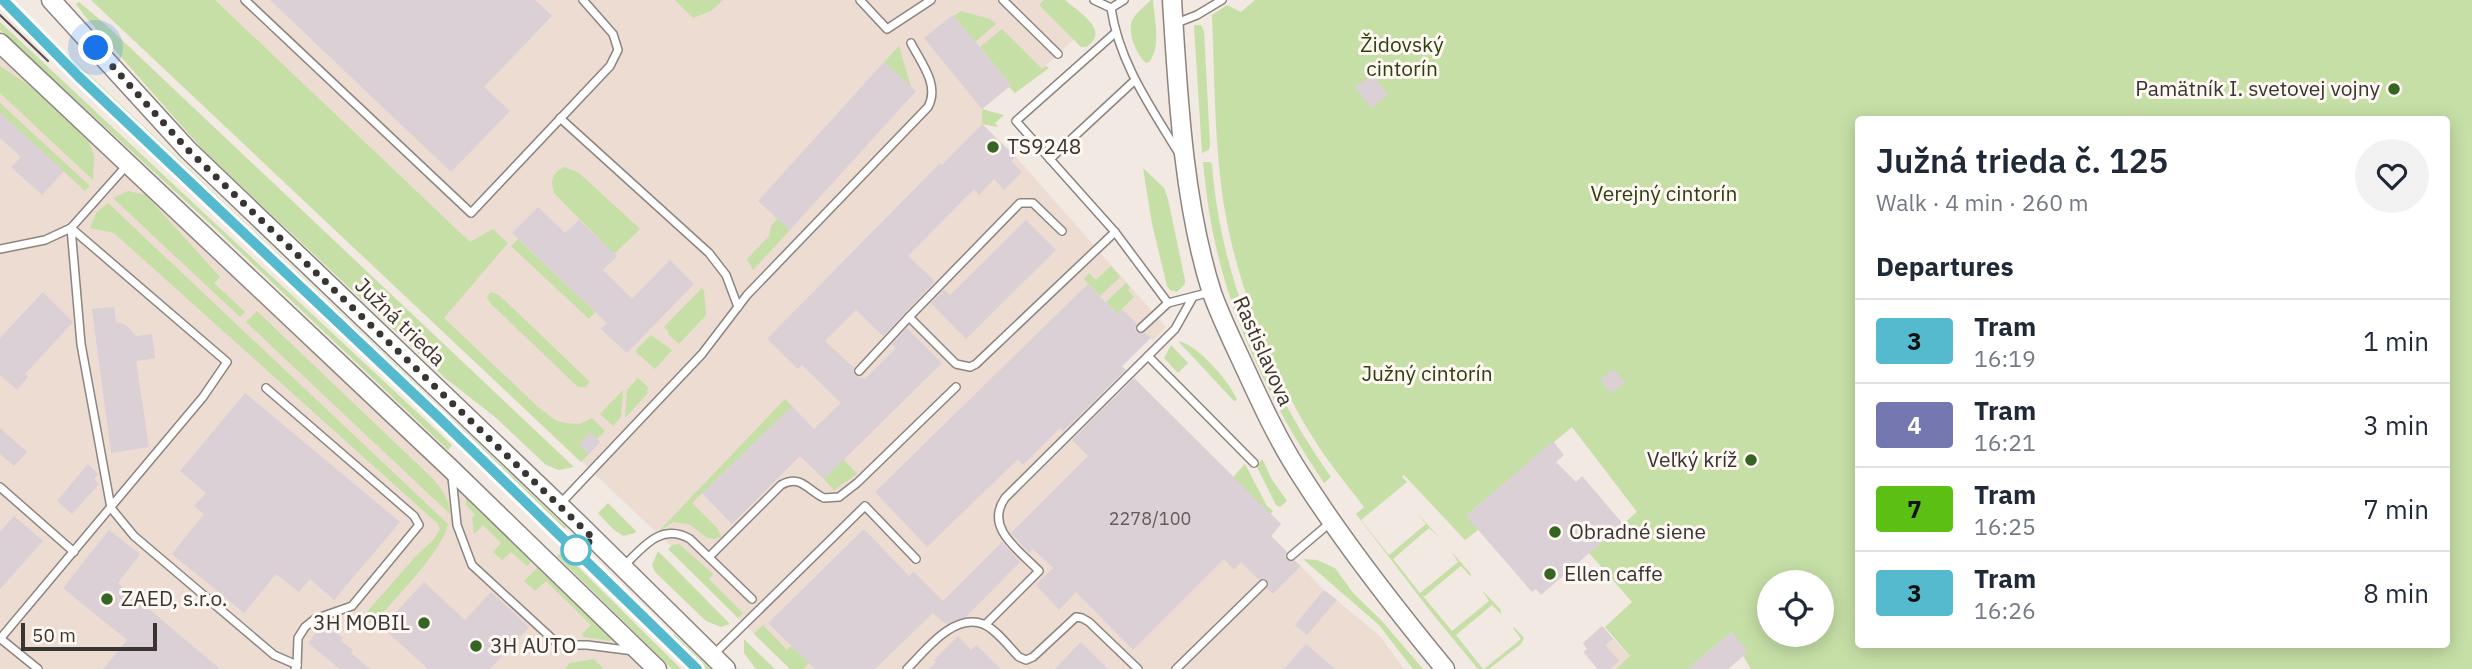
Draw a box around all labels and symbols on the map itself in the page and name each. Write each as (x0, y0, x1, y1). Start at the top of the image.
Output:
your location (78, 30, 113, 65)
park label: Židovský cintorín (1360, 30, 1444, 82)
place label: Pamätník I. svetovej vojny (2135, 74, 2381, 102)
marker: Pamätník I. svetovej vojny (2386, 81, 2402, 97)
place label: TS9248 (1007, 132, 1081, 160)
marker: TS9248 (985, 139, 1001, 155)
park label: Verejný cintorín (1591, 179, 1737, 207)
street label: Južná trieda (349, 271, 452, 372)
street label: Rastislavova (1227, 291, 1301, 410)
park label: Južný cintorín (1361, 359, 1493, 387)
place label: Veľký kríž (1647, 445, 1737, 473)
marker: Veľký kríž (1743, 452, 1759, 468)
house number: 2278/100 (1109, 507, 1191, 530)
place label: Obradné siene (1569, 517, 1706, 545)
marker: Obradné siene (1547, 524, 1563, 540)
unlabelled marker (561, 535, 591, 565)
place label: Ellen caffe (1564, 559, 1663, 587)
marker: Ellen caffe (1542, 566, 1558, 582)
place label: ZAED, s.r.o. (121, 584, 227, 612)
marker: ZAED, s.r.o. (99, 591, 115, 607)
place label: 3H MOBIL (313, 608, 410, 636)
marker: 3H MOBIL (416, 615, 432, 631)
scale bar (21, 620, 158, 652)
place label: 3H AUTO (490, 631, 576, 659)
marker: 3H AUTO (468, 638, 484, 654)

